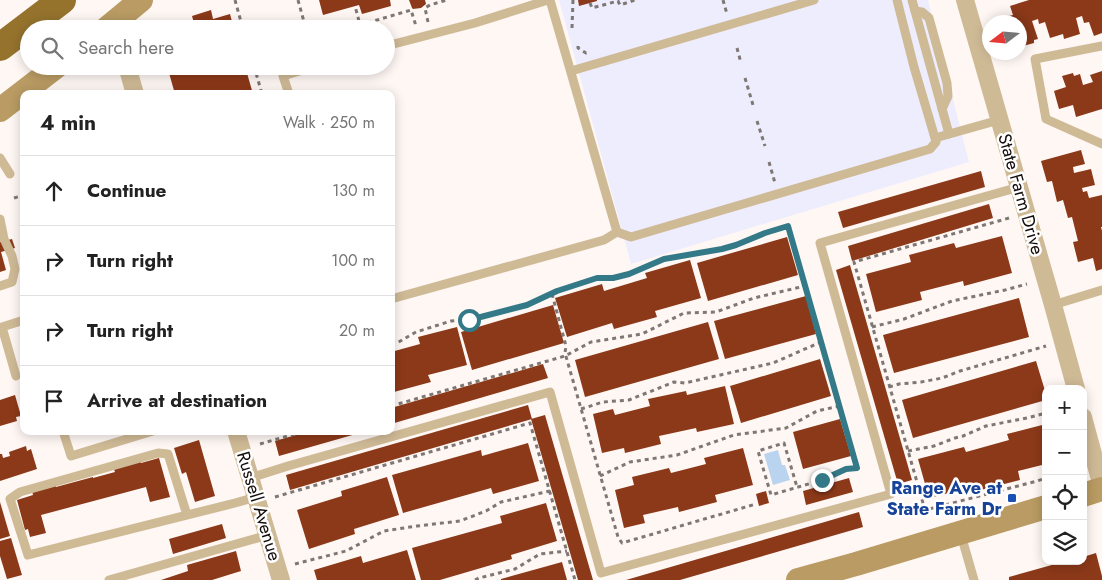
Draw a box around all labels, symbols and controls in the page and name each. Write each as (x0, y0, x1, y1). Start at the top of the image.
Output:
north arrow (982, 15, 1027, 60)
search box (20, 20, 395, 75)
icon: search (38, 34, 66, 62)
text: Search here (78, 34, 174, 61)
text: 4 min (40, 108, 96, 138)
text: Walk · 250 m (283, 111, 375, 134)
street label: State Farm Drive (991, 131, 1051, 257)
icon: ahead (40, 177, 68, 205)
text: Continue (87, 177, 166, 204)
text: 130 m (332, 179, 375, 202)
icon: right (40, 247, 68, 275)
text: Turn right (87, 247, 173, 274)
text: 100 m (331, 249, 375, 272)
route start (458, 309, 481, 332)
icon: right (40, 317, 68, 345)
text: Turn right (87, 317, 173, 344)
text: 20 m (339, 319, 375, 342)
map controls (1042, 385, 1087, 565)
button: + (1042, 385, 1087, 430)
icon: arrive (40, 387, 68, 415)
text: Arrive at destination (87, 387, 267, 414)
button: − (1042, 430, 1087, 475)
street label: Russell Avenue (230, 448, 288, 564)
route end (811, 469, 834, 492)
place label: Range Ave at State Farm Dr (887, 475, 1003, 522)
button: locate (1042, 475, 1087, 520)
marker: Range Ave at State Farm Dr (1006, 492, 1018, 504)
button: layers (1042, 520, 1087, 565)

